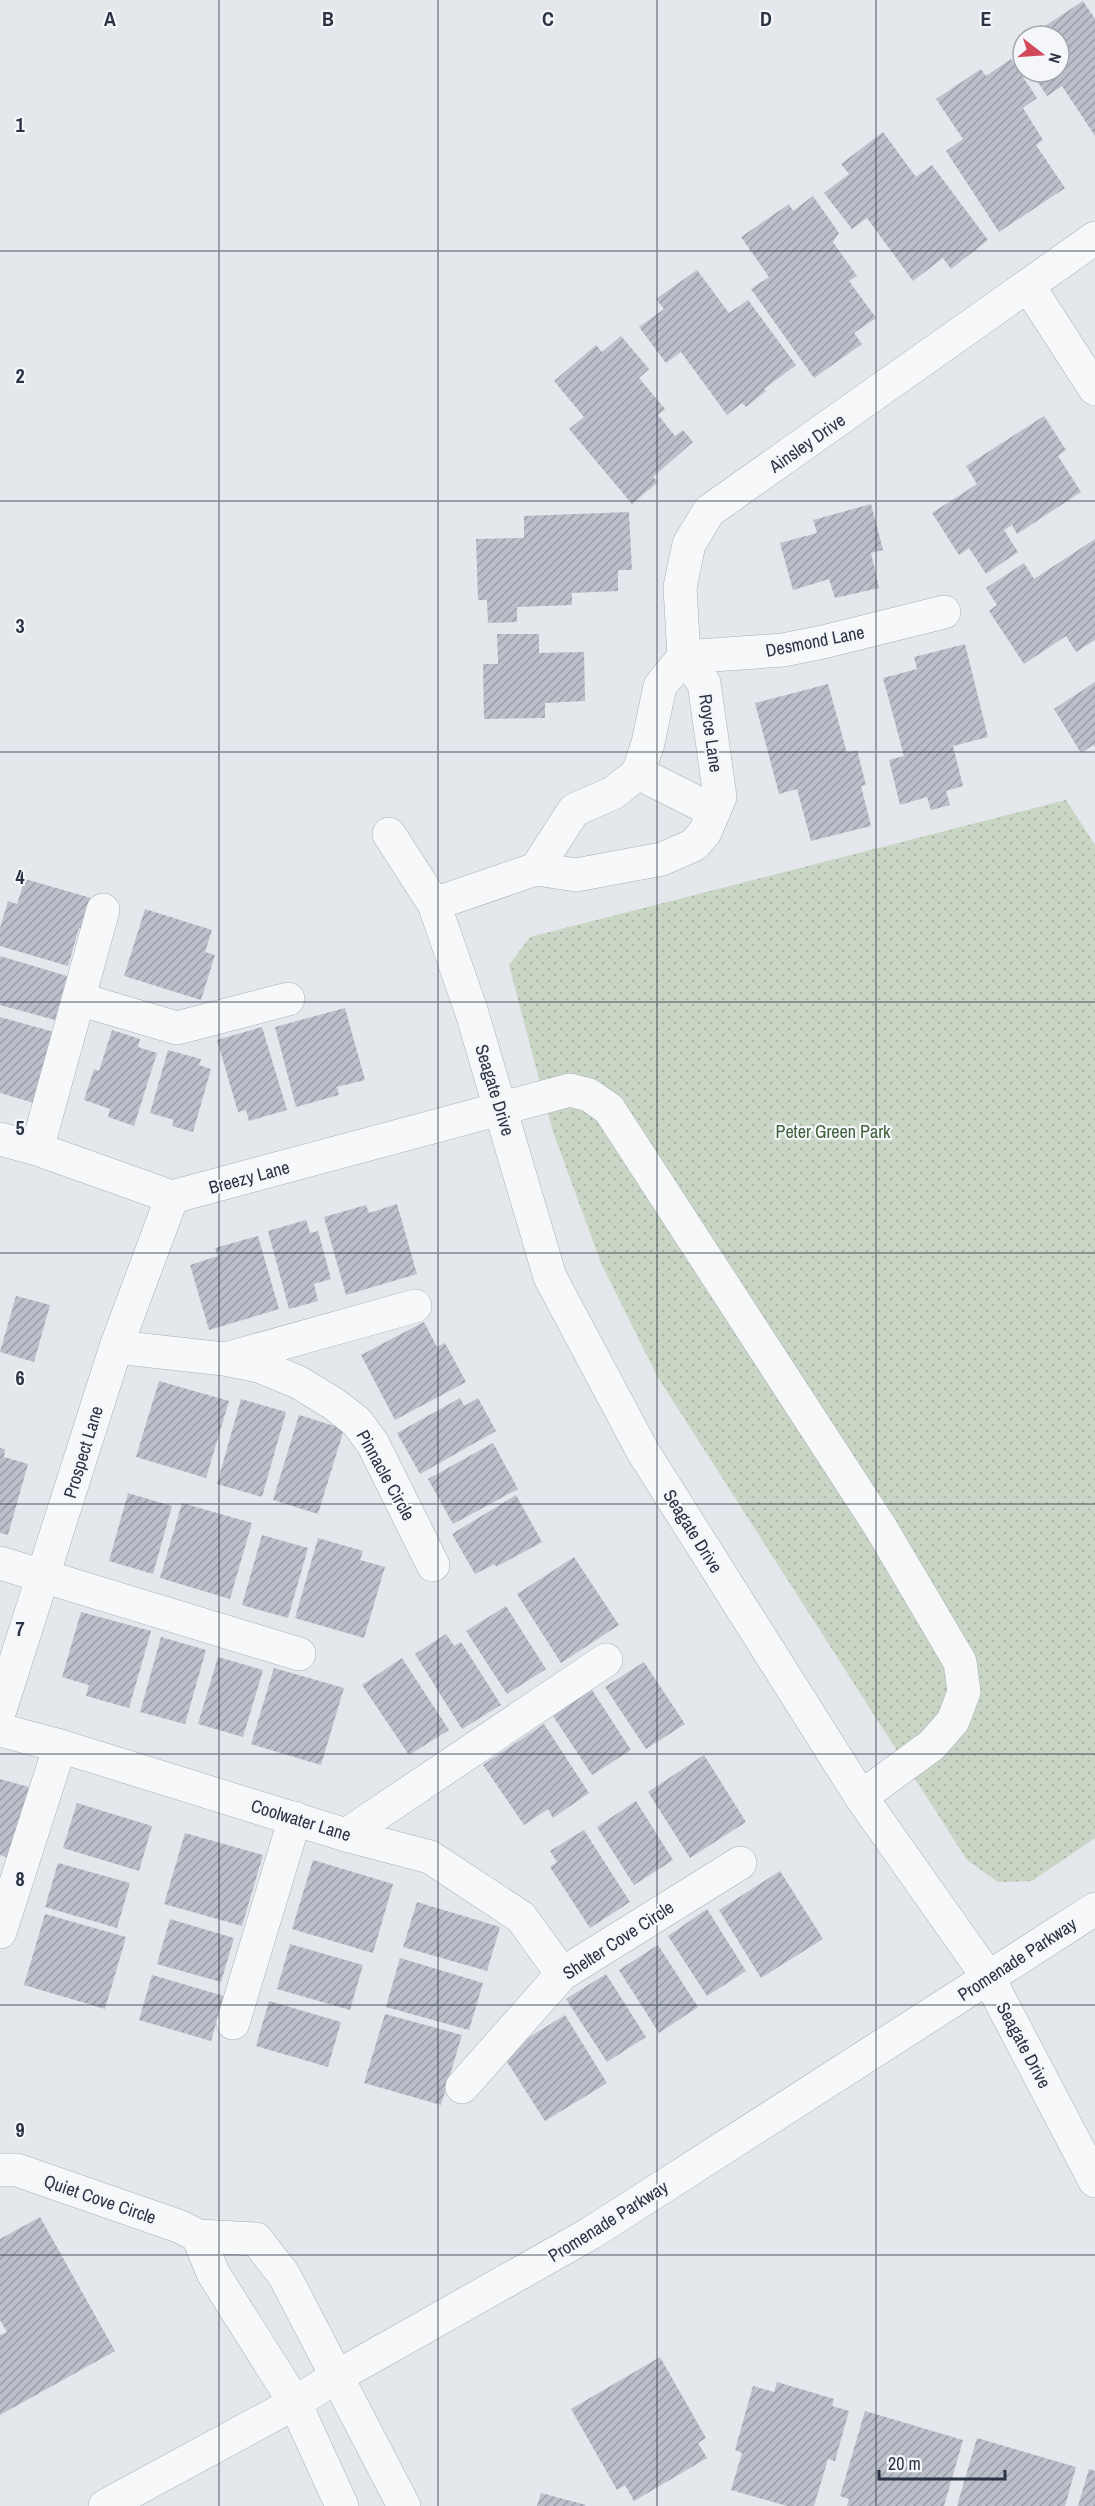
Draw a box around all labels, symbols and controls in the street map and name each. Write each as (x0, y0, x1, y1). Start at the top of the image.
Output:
text: A (104, 5, 116, 32)
text: B (322, 5, 334, 32)
text: C (542, 5, 554, 32)
text: D (760, 5, 772, 32)
text: E (981, 5, 992, 32)
north arrow (1011, 24, 1071, 84)
text: N (1043, 51, 1067, 66)
text: 1 (15, 111, 25, 138)
text: 2 (15, 362, 25, 389)
street label: Ainsley Drive (763, 408, 850, 479)
text: 3 (15, 612, 25, 639)
street label: Desmond Lane (763, 619, 867, 663)
street label: Royce Lane (693, 692, 729, 774)
text: 4 (15, 863, 25, 890)
street label: Seagate Drive (469, 1041, 521, 1139)
text: 5 (15, 1114, 25, 1141)
park label: Peter Green Park (776, 1119, 891, 1144)
street label: Breezy Lane (206, 1154, 292, 1200)
text: 6 (15, 1364, 25, 1391)
street label: Prospect Lane (57, 1403, 109, 1501)
street label: Pinnacle Circle (351, 1425, 421, 1525)
street label: Seagate Drive (657, 1484, 729, 1578)
text: 7 (15, 1615, 25, 1642)
street label: Coolwater Lane (248, 1793, 354, 1847)
text: 8 (15, 1865, 25, 1892)
street label: Shelter Cove Circle (558, 1895, 678, 1985)
street label: Promenade Parkway (953, 1911, 1082, 2007)
street label: Seagate Drive (991, 1997, 1057, 2093)
text: 9 (15, 2116, 25, 2143)
street label: Quiet Cove Circle (40, 2168, 160, 2230)
street label: Promenade Parkway (543, 2174, 673, 2268)
scale bar (879, 2443, 1005, 2481)
text: 20 m (888, 2451, 921, 2476)

